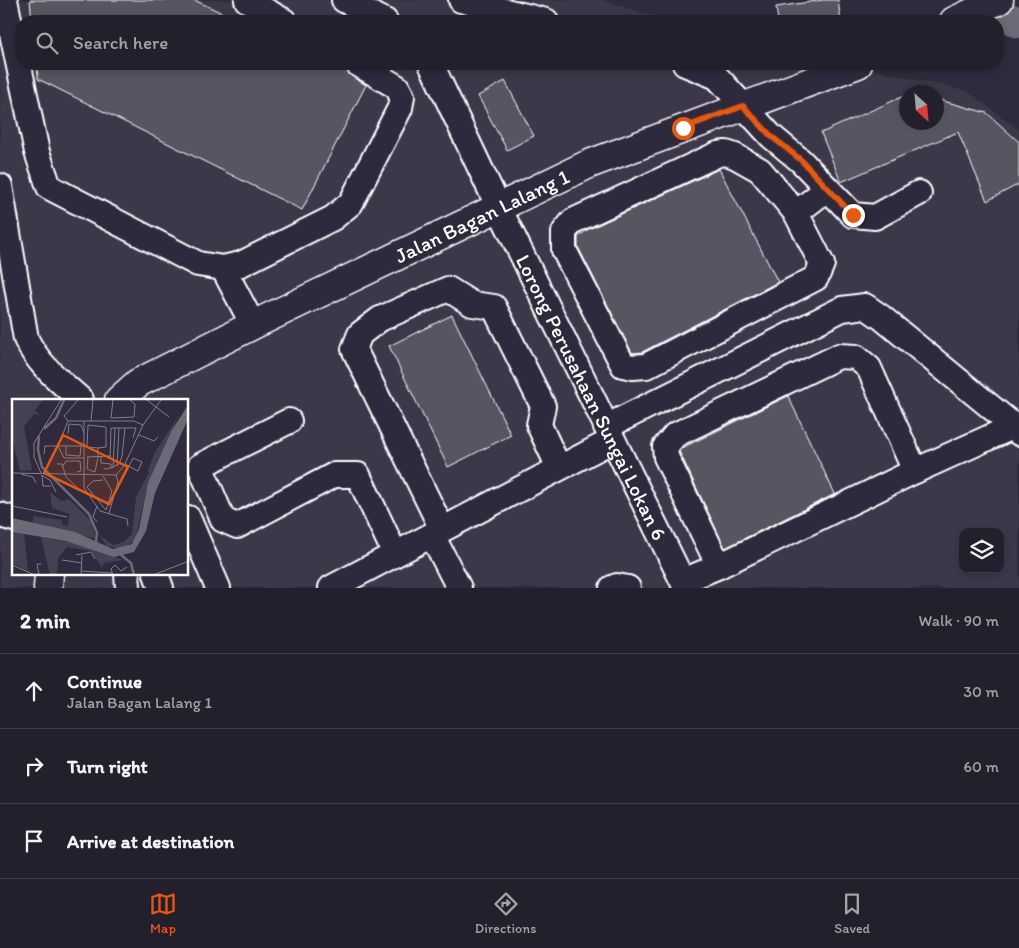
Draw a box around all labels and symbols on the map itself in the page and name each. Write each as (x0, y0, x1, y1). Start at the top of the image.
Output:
north arrow (899, 85, 944, 130)
route start (672, 117, 695, 140)
street label: Jalan Bagan Lalang 1 (390, 163, 573, 268)
route end (842, 204, 865, 227)
street label: Lorong Perusahaan Sungai Lokan 6 (511, 250, 673, 544)
inset map (12, 399, 189, 576)

